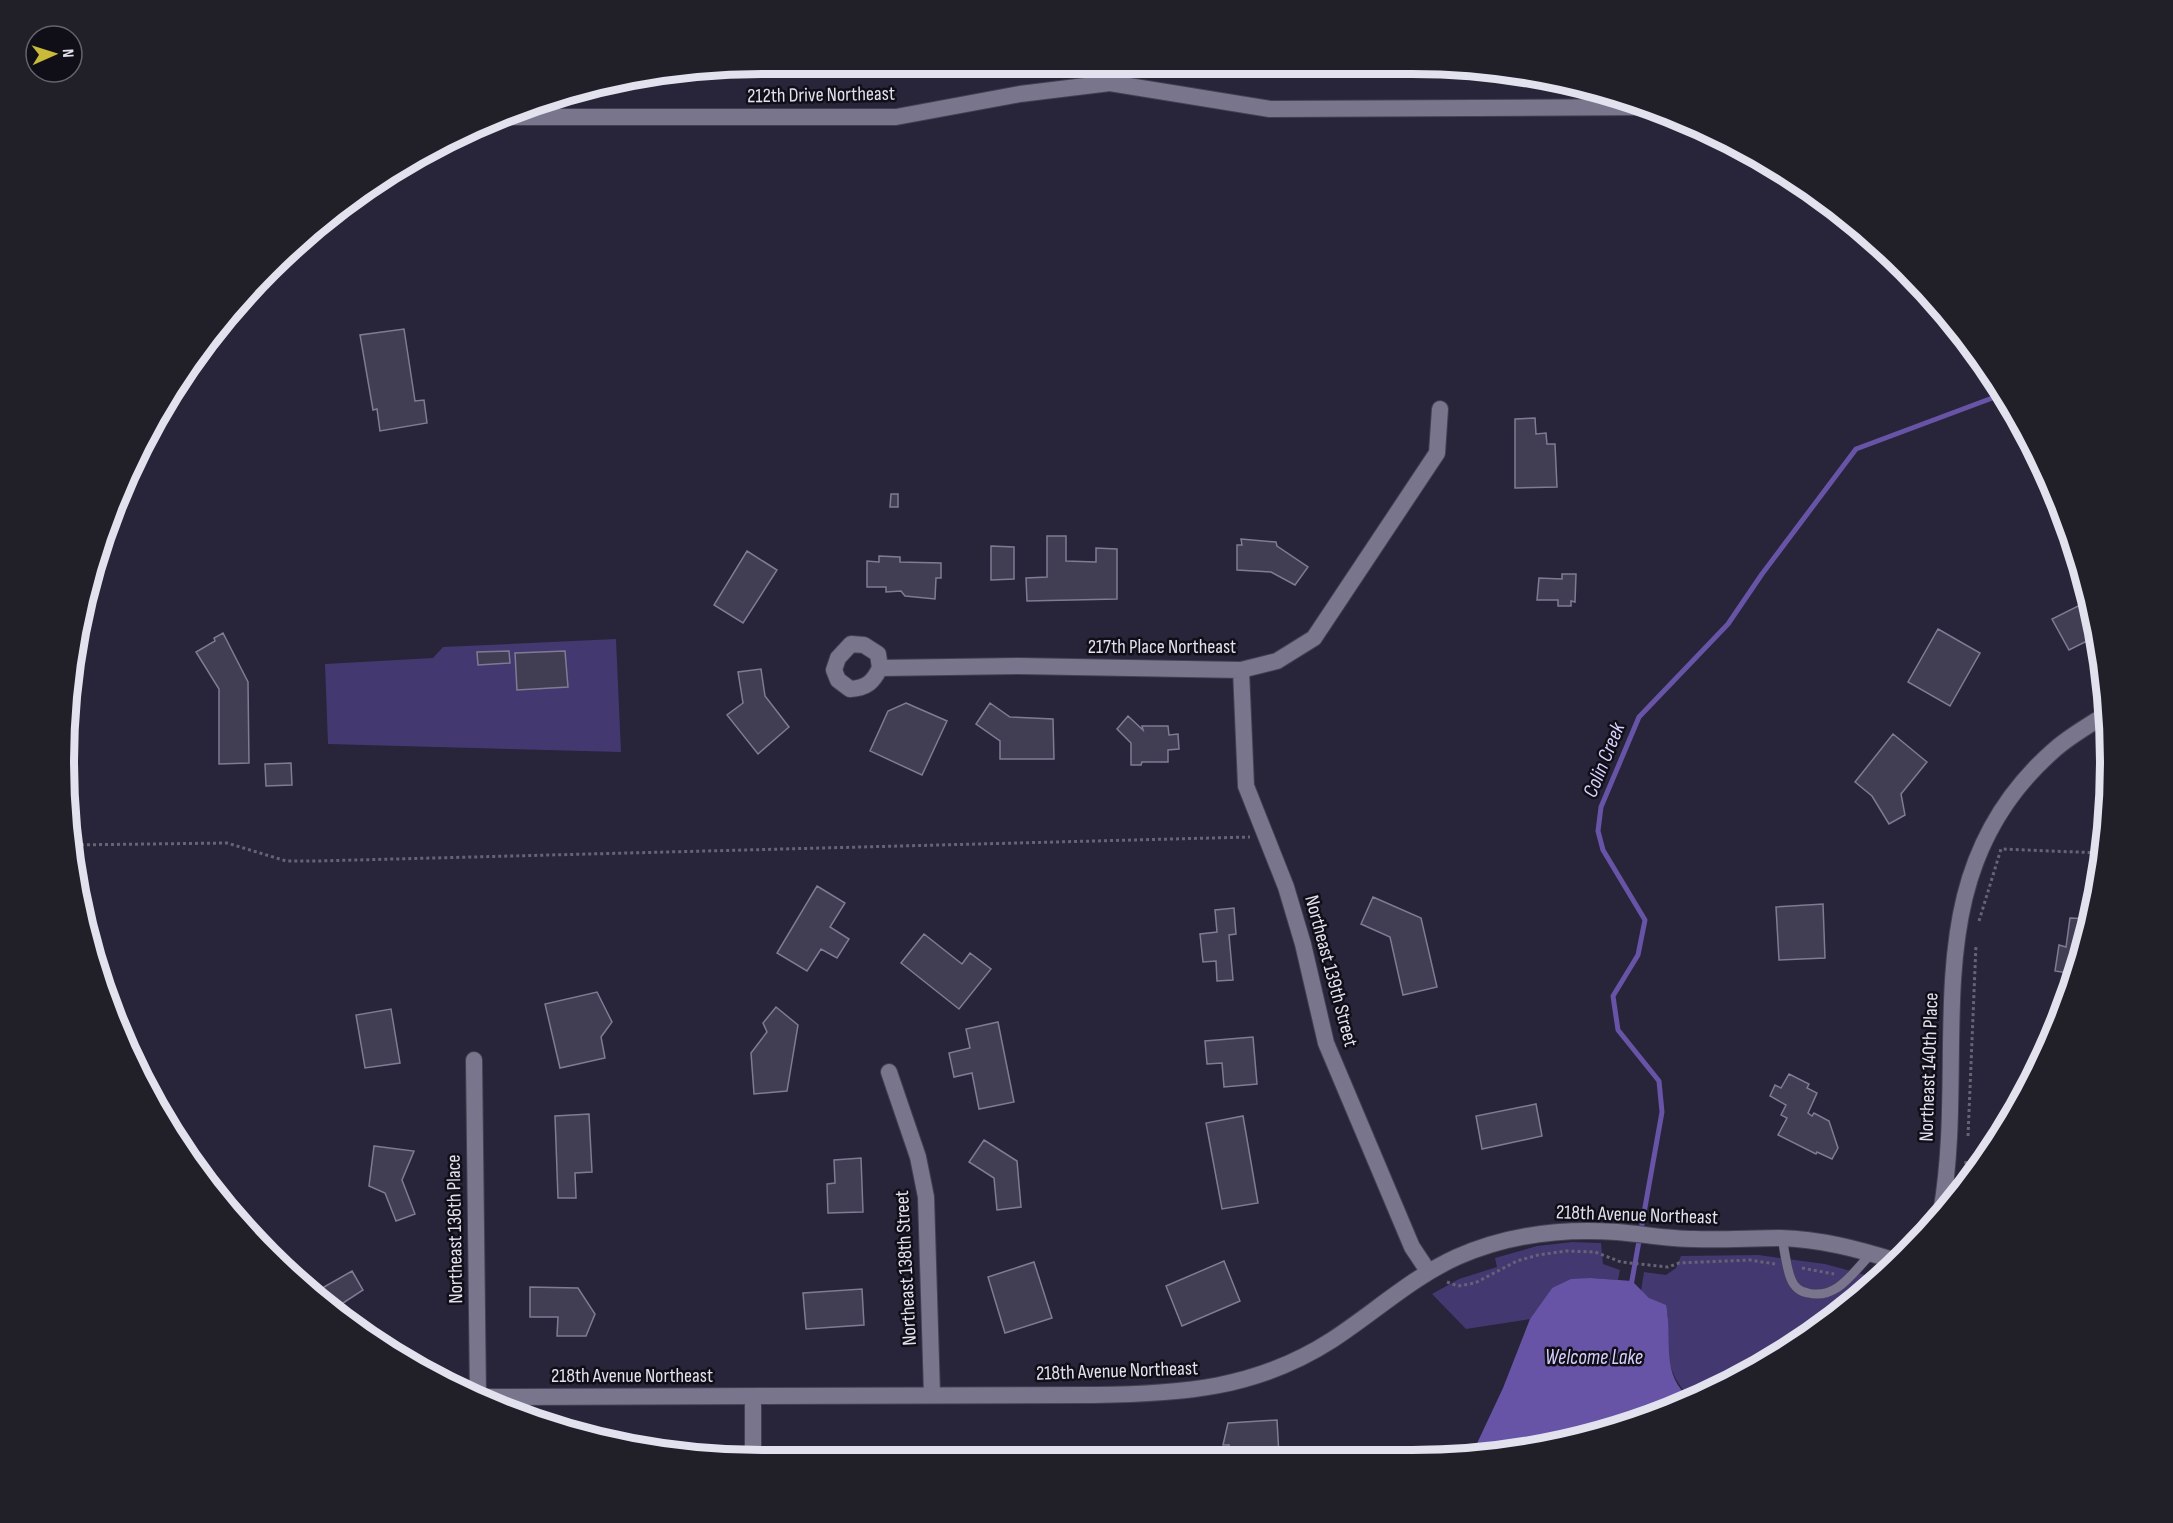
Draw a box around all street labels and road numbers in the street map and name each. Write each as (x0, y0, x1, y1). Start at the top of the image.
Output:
street label: 212th Drive Northeast (747, 82, 895, 108)
street label: 217th Place Northeast (1088, 635, 1236, 659)
street label: Northeast 139th Street (1299, 893, 1363, 1049)
street label: Northeast 140th Place (1914, 992, 1944, 1142)
street label: Northeast 136th Place (442, 1154, 468, 1304)
street label: Northeast 138th Street (890, 1190, 922, 1346)
street label: 218th Avenue Northeast (1556, 1200, 1718, 1230)
street label: 218th Avenue Northeast (1036, 1356, 1198, 1386)
street label: 218th Avenue Northeast (551, 1364, 713, 1388)

